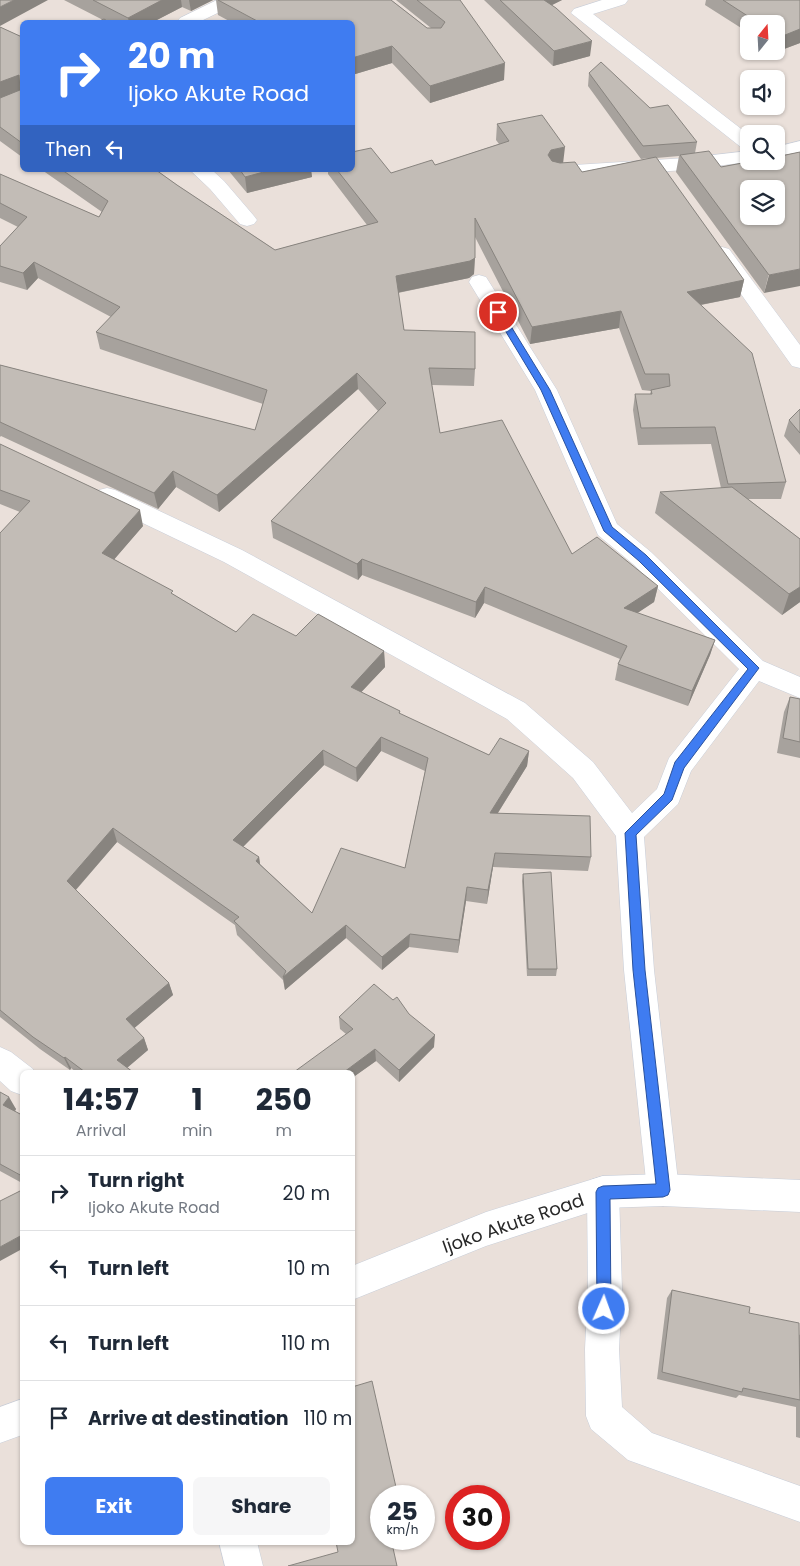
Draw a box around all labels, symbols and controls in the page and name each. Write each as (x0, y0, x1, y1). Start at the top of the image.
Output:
north arrow (740, 15, 785, 60)
map controls (740, 15, 785, 225)
text: 20 m (128, 31, 215, 80)
icon: right (45, 40, 110, 105)
button: sound (740, 70, 785, 115)
text: Ijoko Akute Road (128, 78, 309, 109)
button: search (740, 125, 785, 170)
icon: left (101, 135, 129, 163)
text: Then (45, 136, 91, 163)
button: layers (740, 180, 785, 225)
pin (477, 291, 519, 333)
icon: arrive (484, 298, 512, 326)
text: 14:57 (63, 1078, 139, 1121)
text: 1 (192, 1078, 203, 1121)
text: 250 (256, 1078, 312, 1121)
text: Arrival (76, 1119, 126, 1142)
text: min (182, 1119, 213, 1142)
text: m (276, 1119, 292, 1142)
text: Turn right (88, 1167, 184, 1194)
icon: right (45, 1179, 73, 1207)
text: 20 m (282, 1180, 330, 1207)
street label: Ijoko Akute Road (439, 1187, 587, 1259)
text: Ijoko Akute Road (88, 1196, 220, 1219)
icon: left (45, 1254, 73, 1282)
text: Turn left (88, 1255, 169, 1282)
text: 10 m (287, 1255, 330, 1282)
position arrow (577, 1282, 629, 1334)
icon: left (45, 1329, 73, 1357)
text: Turn left (88, 1330, 169, 1357)
text: 110 m (281, 1330, 330, 1357)
icon: arrive (45, 1404, 73, 1432)
text: Arrive at destination (88, 1405, 289, 1432)
text: 110 m (304, 1405, 352, 1432)
button: Exit (45, 1477, 183, 1535)
button: Share (193, 1477, 330, 1535)
speed limit sign: 30 (445, 1485, 510, 1550)
text: 25 (387, 1494, 418, 1529)
text: km/h (387, 1521, 418, 1538)

